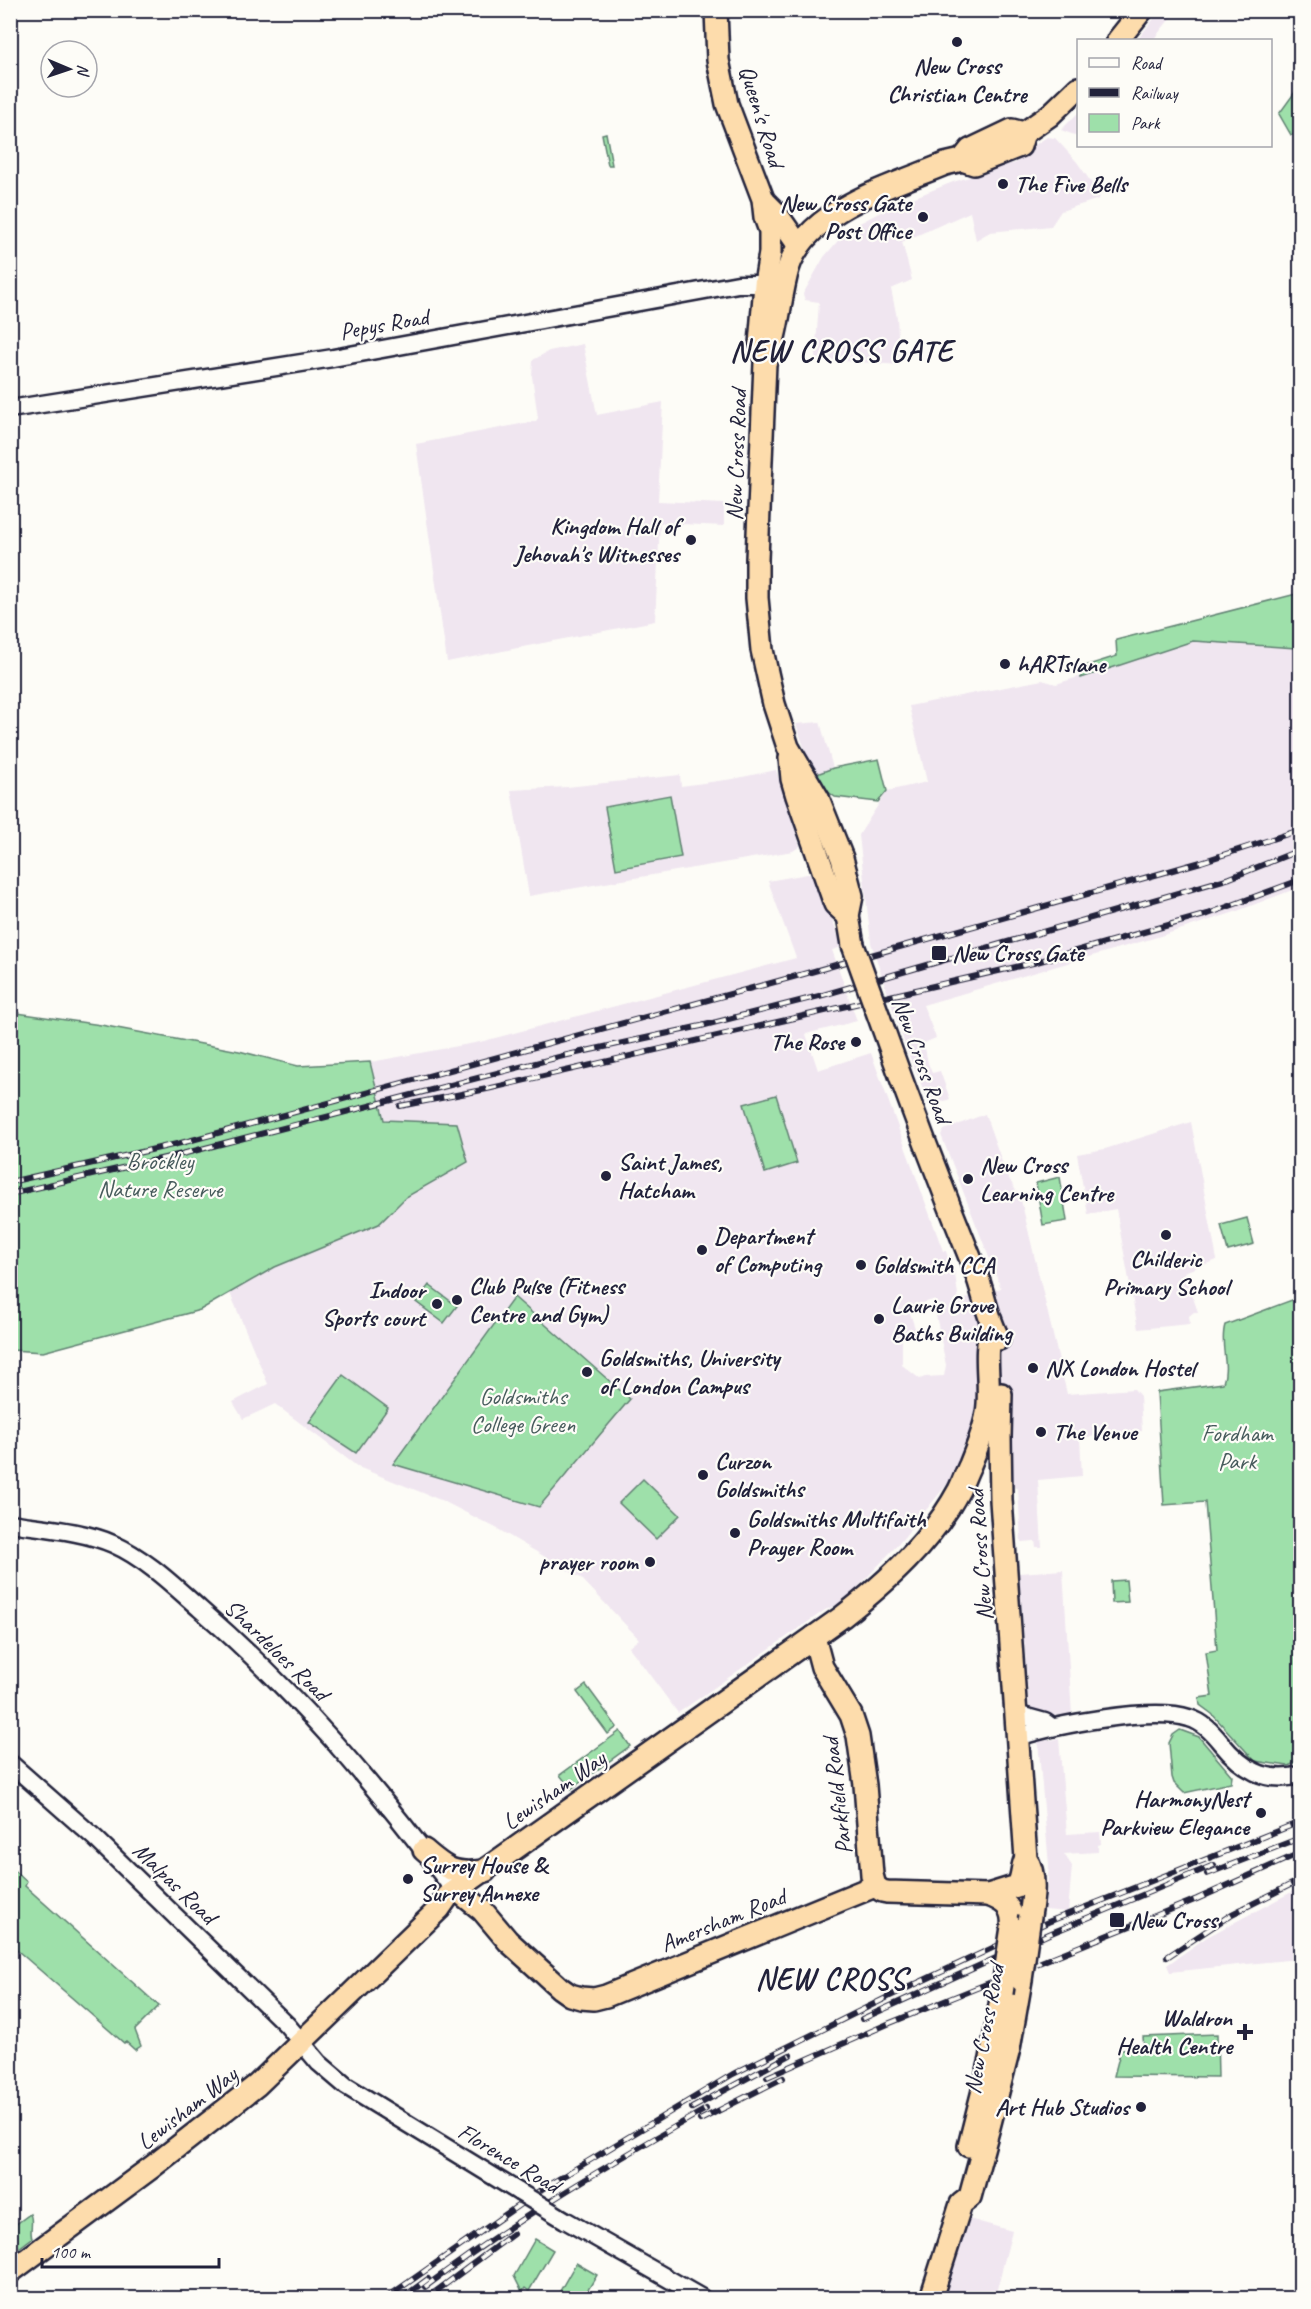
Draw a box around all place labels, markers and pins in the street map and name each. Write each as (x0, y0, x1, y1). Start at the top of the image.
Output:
marker: New Cross Christian Centre (950, 35, 964, 49)
place label: New Cross Christian Centre (887, 51, 1029, 109)
place label: The Five Bells (1015, 169, 1130, 199)
marker: The Five Bells (996, 177, 1010, 191)
place label: New Cross Gate Post Office (780, 188, 913, 246)
marker: New Cross Gate Post Office (916, 210, 930, 224)
place label: Kingdom Hall of Jehovah's Witnesses (513, 511, 685, 569)
marker: Kingdom Hall of Jehovah's Witnesses (684, 533, 698, 547)
place label: hARTslane (1017, 649, 1107, 679)
marker: hARTslane (998, 657, 1012, 671)
place label: New Cross Gate (952, 938, 1085, 968)
marker: New Cross Gate (930, 944, 948, 962)
place label: The Rose (770, 1027, 846, 1057)
marker: The Rose (849, 1035, 863, 1049)
place label: Saint James, Hatcham (618, 1147, 723, 1205)
place label: New Cross Learning Centre (980, 1150, 1115, 1208)
marker: Saint James, Hatcham (599, 1169, 613, 1183)
marker: New Cross Learning Centre (961, 1172, 975, 1186)
place label: Department of Computing (714, 1221, 823, 1279)
marker: Childeric Primary School (1159, 1228, 1173, 1242)
marker: Department of Computing (695, 1243, 709, 1257)
place label: Childeric Primary School (1103, 1244, 1233, 1302)
place label: Goldsmith CCA (873, 1250, 996, 1280)
marker: Goldsmith CCA (854, 1258, 868, 1272)
place label: Club Pulse (Fitness Centre and Gym) (469, 1271, 627, 1329)
place label: Indoor Sports court (322, 1275, 428, 1333)
place label: Laurie Grove Baths Building (891, 1290, 1014, 1348)
marker: Club Pulse (Fitness Centre and Gym) (450, 1293, 464, 1307)
marker: Indoor Sports court (430, 1297, 444, 1311)
marker: Laurie Grove Baths Building (872, 1312, 886, 1326)
place label: Goldsmiths, University of London Campus (599, 1343, 782, 1401)
place label: NX London Hostel (1045, 1353, 1199, 1383)
marker: NX London Hostel (1026, 1361, 1040, 1375)
marker: Goldsmiths, University of London Campus (580, 1365, 594, 1379)
place label: The Venue (1053, 1417, 1139, 1447)
marker: The Venue (1034, 1425, 1048, 1439)
place label: Curzon Goldsmiths (715, 1446, 806, 1504)
marker: Curzon Goldsmiths (696, 1468, 710, 1482)
place label: Goldsmiths Multifaith Prayer Room (747, 1504, 927, 1562)
marker: Goldsmiths Multifaith Prayer Room (728, 1526, 742, 1540)
place label: prayer room (539, 1547, 639, 1577)
marker: prayer room (643, 1555, 657, 1569)
place label: HarmonyNest Parkview Elegance (1100, 1784, 1253, 1842)
marker: HarmonyNest Parkview Elegance (1254, 1806, 1268, 1820)
place label: Surrey House & Surrey Annexe (420, 1850, 550, 1908)
marker: Surrey House & Surrey Annexe (401, 1872, 415, 1886)
place label: New Cross (1130, 1905, 1220, 1935)
marker: New Cross (1108, 1911, 1126, 1929)
place label: Waldron Health Centre (1116, 2003, 1234, 2061)
marker: Waldron Health Centre (1236, 2023, 1254, 2041)
place label: Art Hub Studios (995, 2092, 1132, 2122)
marker: Art Hub Studios (1134, 2100, 1148, 2114)

